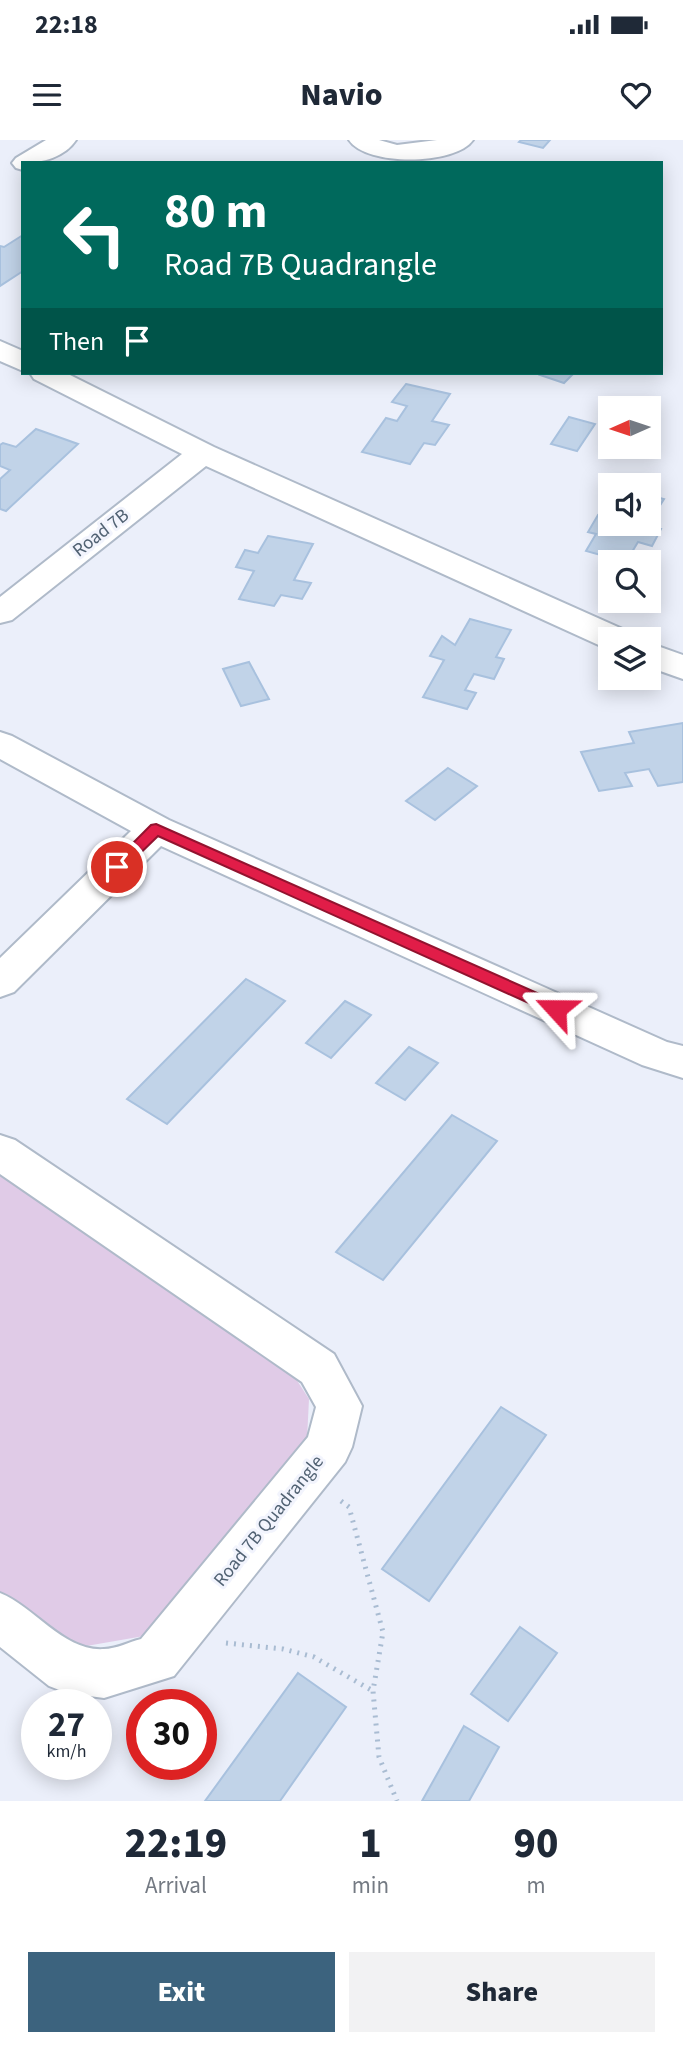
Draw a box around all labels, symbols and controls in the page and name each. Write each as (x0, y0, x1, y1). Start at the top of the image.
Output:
text: 22:18 (35, 6, 98, 43)
text: Navio (300, 72, 383, 118)
icon: menu (28, 76, 66, 114)
icon: heart (617, 76, 655, 114)
text: 80 m (164, 177, 268, 247)
icon: left (49, 189, 140, 280)
text: Road 7B Quadrangle (164, 242, 437, 288)
icon: arrive (118, 322, 156, 360)
text: Then (49, 323, 104, 360)
north arrow (598, 396, 662, 458)
map controls (598, 396, 661, 690)
button: sound (598, 473, 661, 536)
street label: Road 7B (67, 502, 135, 564)
button: search (598, 550, 661, 613)
button: layers (598, 627, 661, 690)
pin (87, 837, 147, 897)
icon: arrive (98, 848, 136, 886)
position arrow (519, 972, 593, 1046)
street label: Road 7B Quadrangle (208, 1450, 330, 1592)
speed limit sign: 30 (126, 1689, 217, 1780)
text: 27 (48, 1700, 85, 1750)
text: km/h (47, 1739, 86, 1764)
text: 22:19 (125, 1814, 227, 1874)
text: 1 (359, 1814, 382, 1874)
text: 90 (514, 1814, 558, 1874)
text: Arrival (145, 1869, 207, 1902)
text: min (352, 1869, 389, 1902)
text: m (526, 1869, 546, 1902)
button: Exit (28, 1952, 335, 2032)
button: Share (349, 1952, 655, 2032)

